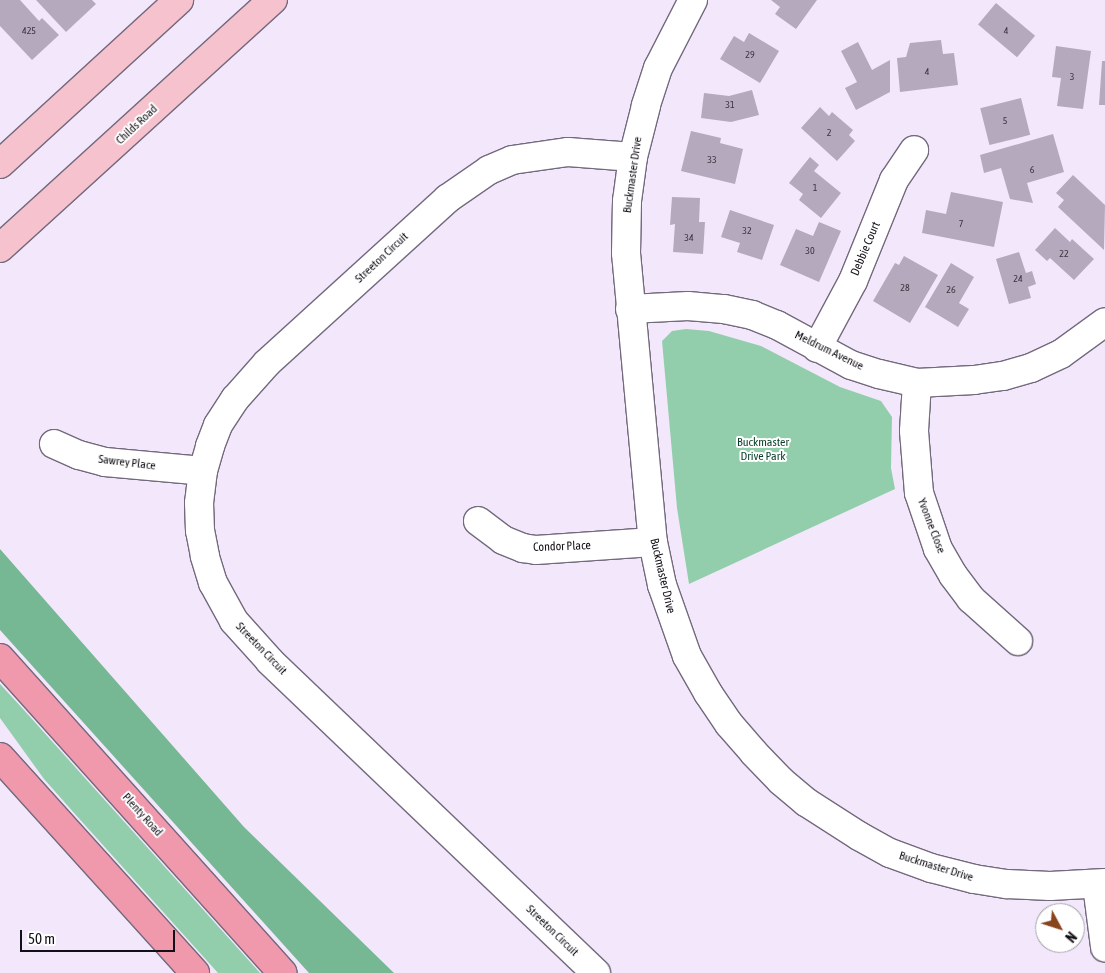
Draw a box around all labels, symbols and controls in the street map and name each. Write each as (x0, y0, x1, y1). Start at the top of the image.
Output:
house number: 425 (22, 25, 36, 37)
house number: 4 (1004, 25, 1008, 37)
house number: 29 (745, 49, 755, 61)
house number: 4 (925, 66, 929, 78)
house number: 3 (1070, 71, 1074, 83)
house number: 31 (725, 99, 735, 111)
street label: Childs Road (113, 102, 161, 148)
house number: 5 (1003, 115, 1007, 127)
house number: 2 (827, 127, 831, 139)
street label: Buckmaster Drive (621, 136, 645, 214)
house number: 33 (707, 154, 717, 166)
house number: 6 (1030, 164, 1034, 176)
house number: 1 (813, 182, 817, 194)
house number: 7 (959, 218, 963, 230)
street label: Debbie Court (848, 220, 884, 278)
house number: 32 (742, 225, 752, 237)
street label: Streeton Circuit (352, 230, 412, 286)
house number: 34 (684, 232, 694, 244)
house number: 30 (805, 245, 815, 257)
house number: 22 (1059, 248, 1069, 260)
house number: 24 (1013, 273, 1023, 285)
house number: 28 (900, 282, 910, 294)
house number: 26 (946, 284, 956, 296)
street label: Meldrum Avenue (792, 328, 866, 374)
park label: Buckmaster Drive Park (737, 436, 789, 464)
street label: Sawrey Place (97, 452, 157, 474)
street label: Yvonne Close (914, 496, 948, 556)
street label: Buckmaster Drive (646, 537, 678, 615)
street label: Condor Place (533, 539, 591, 555)
street label: Streeton Circuit (232, 620, 290, 678)
street label: Plenty Road (119, 790, 165, 840)
street label: Buckmaster Drive (897, 849, 975, 885)
street label: Streeton Circuit (523, 902, 581, 960)
north arrow (1035, 903, 1085, 953)
scale bar (22, 920, 178, 952)
text: N (1062, 929, 1080, 945)
text: 50 m (28, 930, 55, 947)

